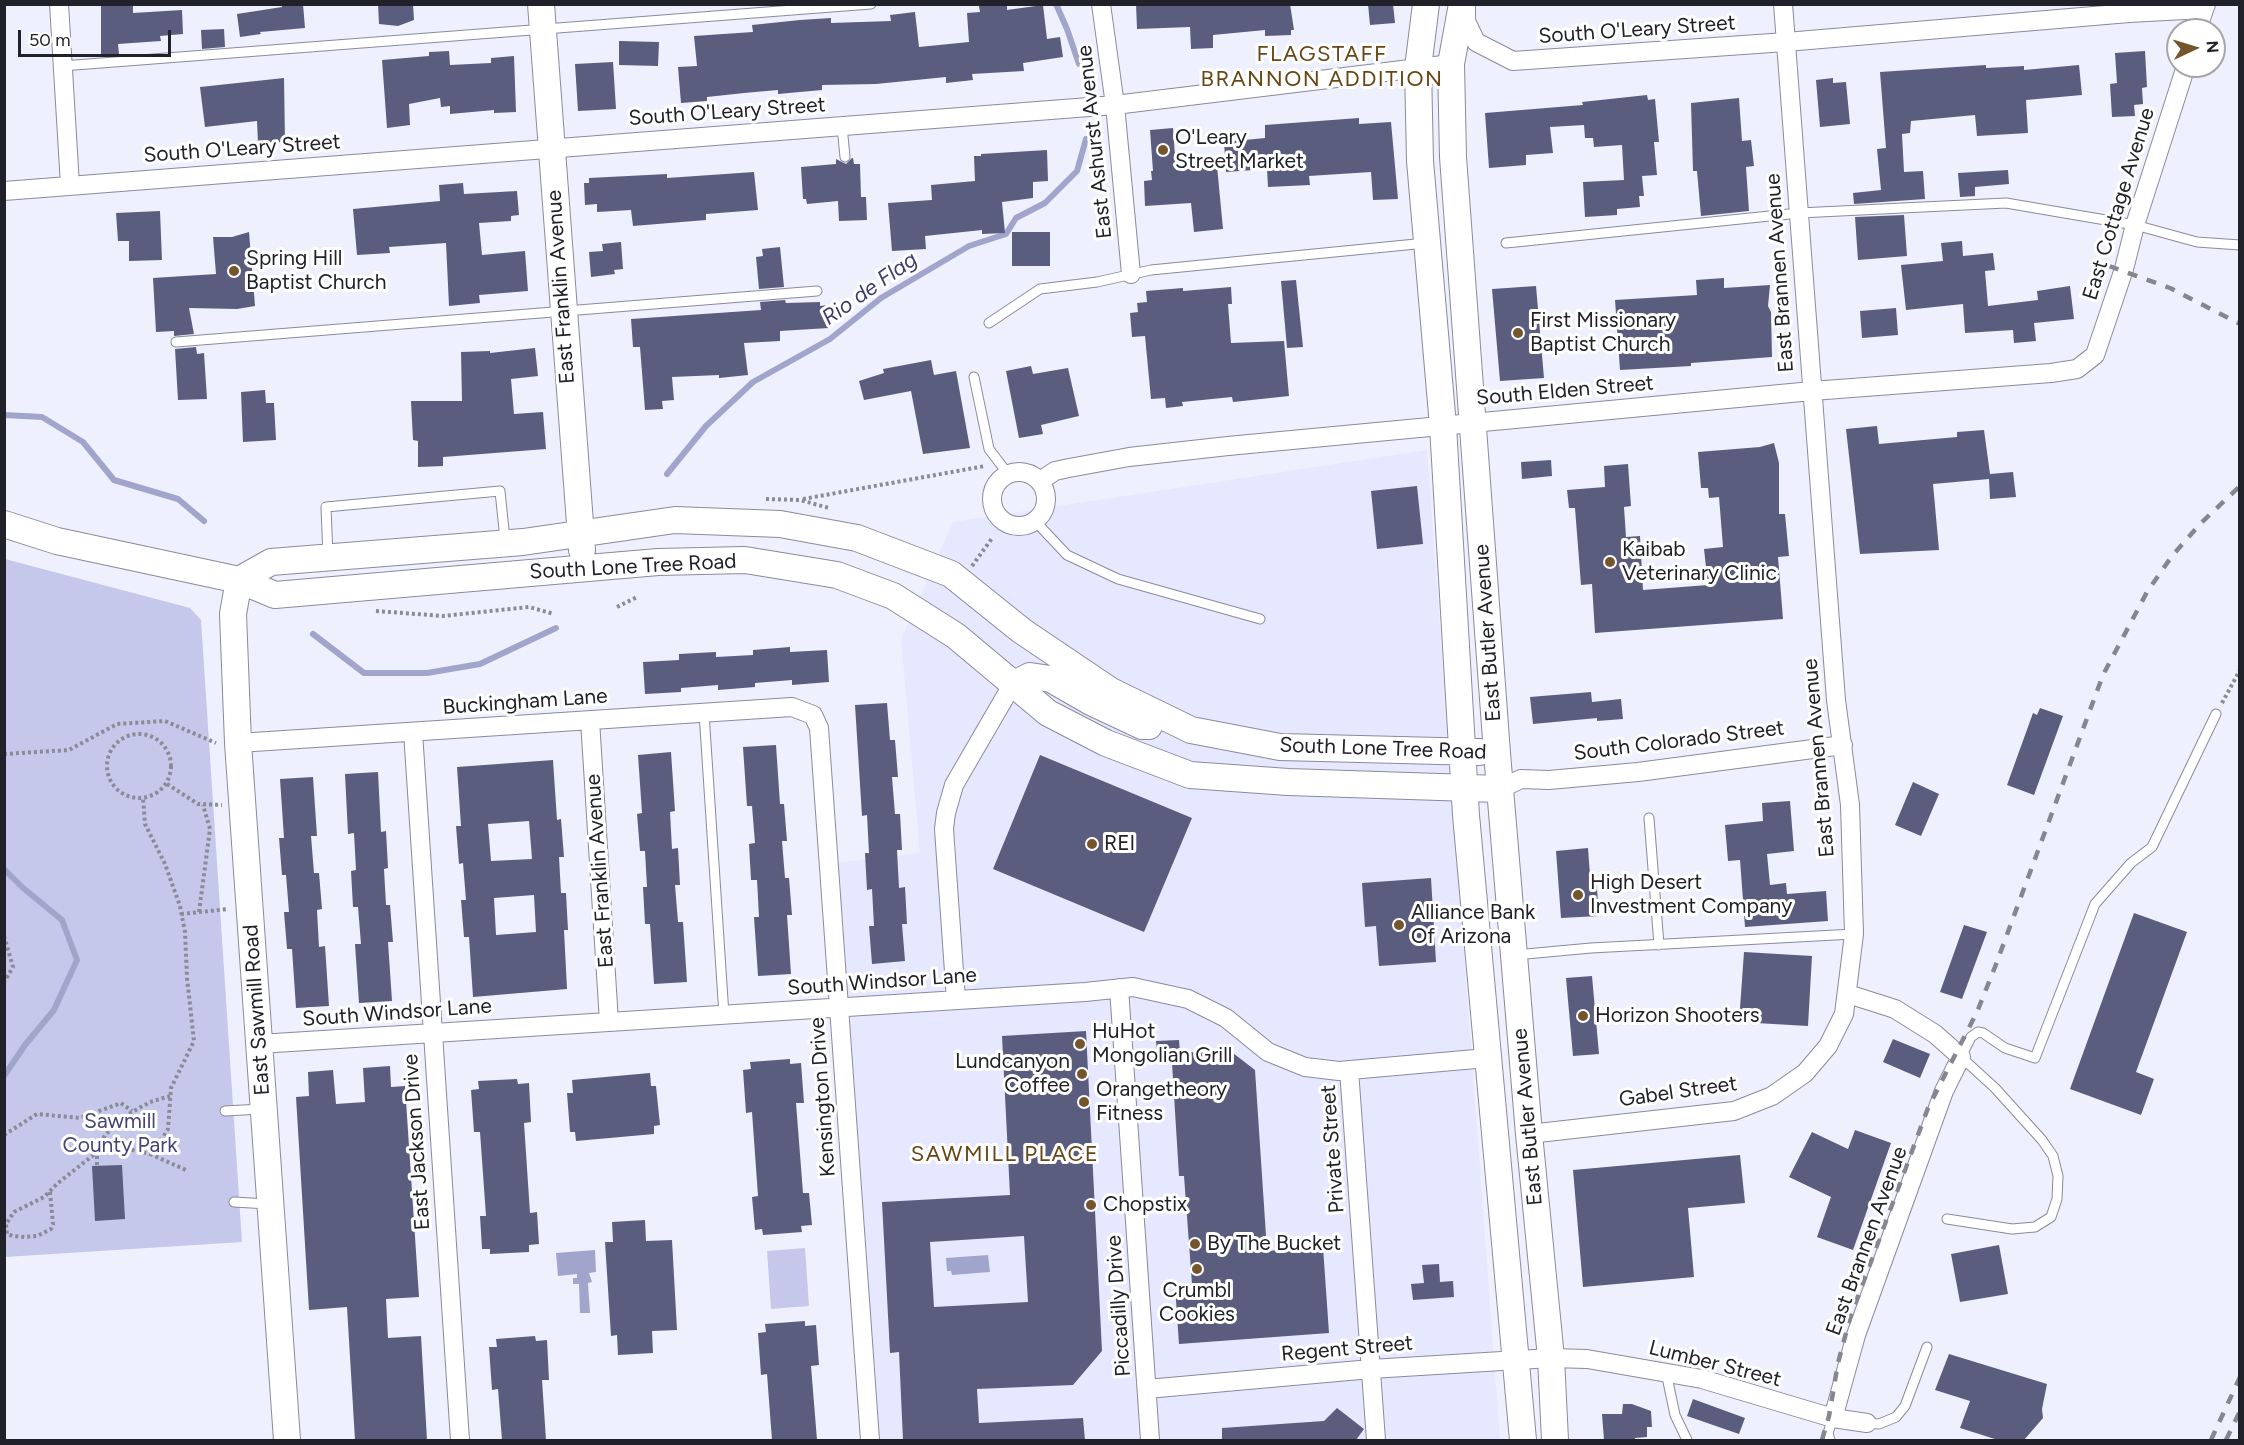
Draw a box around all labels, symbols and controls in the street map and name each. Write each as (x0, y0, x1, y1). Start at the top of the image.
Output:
street label: South O'Leary Street (1538, 11, 1736, 49)
scale bar (21, 18, 174, 56)
north arrow (2166, 18, 2226, 78)
text: 50 m (29, 29, 71, 51)
text: N (2203, 40, 2222, 54)
district label: FLAGSTAFF BRANNON ADDITION (1200, 42, 1444, 94)
street label: East Ashurst Avenue (1072, 44, 1118, 240)
street label: South O'Leary Street (628, 93, 826, 131)
street label: East Cottage Avenue (2078, 105, 2160, 303)
place label: O'Leary Street Market (1175, 125, 1304, 175)
street label: South O'Leary Street (143, 130, 341, 168)
marker: O'Leary Street Market (1156, 143, 1170, 157)
street label: East Brannen Avenue (1760, 173, 1800, 373)
street label: East Franklin Avenue (542, 189, 580, 385)
place label: Spring Hill Baptist Church (246, 246, 386, 296)
water label: Rio de Flag (817, 247, 923, 331)
marker: Spring Hill Baptist Church (227, 264, 241, 278)
place label: First Missionary Baptist Church (1530, 308, 1676, 358)
marker: First Missionary Baptist Church (1511, 326, 1525, 340)
street label: South Elden Street (1475, 371, 1655, 411)
place label: Kaibab Veterinary Clinic (1622, 537, 1777, 587)
street label: East Butler Avenue (1469, 543, 1507, 723)
street label: South Lone Tree Road (529, 549, 737, 585)
marker: Kaibab Veterinary Clinic (1603, 555, 1617, 569)
street label: East Brannen Avenue (1798, 658, 1840, 858)
street label: Buckingham Lane (442, 684, 608, 720)
street label: South Colorado Street (1572, 716, 1786, 766)
street label: South Lone Tree Road (1279, 733, 1487, 765)
street label: East Franklin Avenue (581, 773, 619, 969)
place label: REI (1104, 831, 1135, 857)
marker: REI (1085, 837, 1099, 851)
place label: High Desert Investment Company (1590, 870, 1792, 920)
marker: High Desert Investment Company (1571, 888, 1585, 902)
place label: Alliance Bank Of Arizona (1411, 900, 1535, 950)
marker: Alliance Bank Of Arizona (1392, 918, 1406, 932)
street label: East Sawmill Road (238, 924, 276, 1096)
street label: South Windsor Lane (786, 963, 978, 1001)
street label: South Windsor Lane (301, 994, 493, 1032)
place label: Horizon Shooters (1595, 1003, 1760, 1029)
marker: Horizon Shooters (1576, 1009, 1590, 1023)
street label: Kensington Drive (805, 1016, 841, 1178)
place label: HuHot Mongolian Grill (1092, 1019, 1232, 1069)
street label: East Butler Avenue (1508, 1027, 1548, 1207)
marker: HuHot Mongolian Grill (1073, 1037, 1087, 1051)
place label: Lundcanyon Coffee (955, 1049, 1070, 1099)
street label: East Jackson Drive (398, 1053, 436, 1231)
marker: Lundcanyon Coffee (1075, 1067, 1089, 1081)
street label: Gabel Street (1617, 1071, 1739, 1113)
place label: Orangetheory Fitness (1096, 1077, 1227, 1127)
street label: Private Street (1316, 1084, 1350, 1214)
marker: Orangetheory Fitness (1077, 1095, 1091, 1109)
park label: Sawmill County Park (63, 1109, 177, 1159)
district label: SAWMILL PLACE (911, 1142, 1099, 1168)
street label: East Brannen Avenue (1821, 1143, 1913, 1339)
place label: Chopstix (1103, 1192, 1187, 1218)
marker: Chopstix (1084, 1198, 1098, 1212)
place label: By The Bucket (1207, 1231, 1341, 1257)
street label: Piccadilly Drive (1101, 1234, 1137, 1378)
marker: By The Bucket (1188, 1237, 1202, 1251)
marker: Crumbl Cookies (1190, 1262, 1204, 1276)
place label: Crumbl Cookies (1159, 1278, 1235, 1328)
street label: Regent Street (1280, 1331, 1414, 1367)
street label: Lumber Street (1646, 1335, 1784, 1393)

